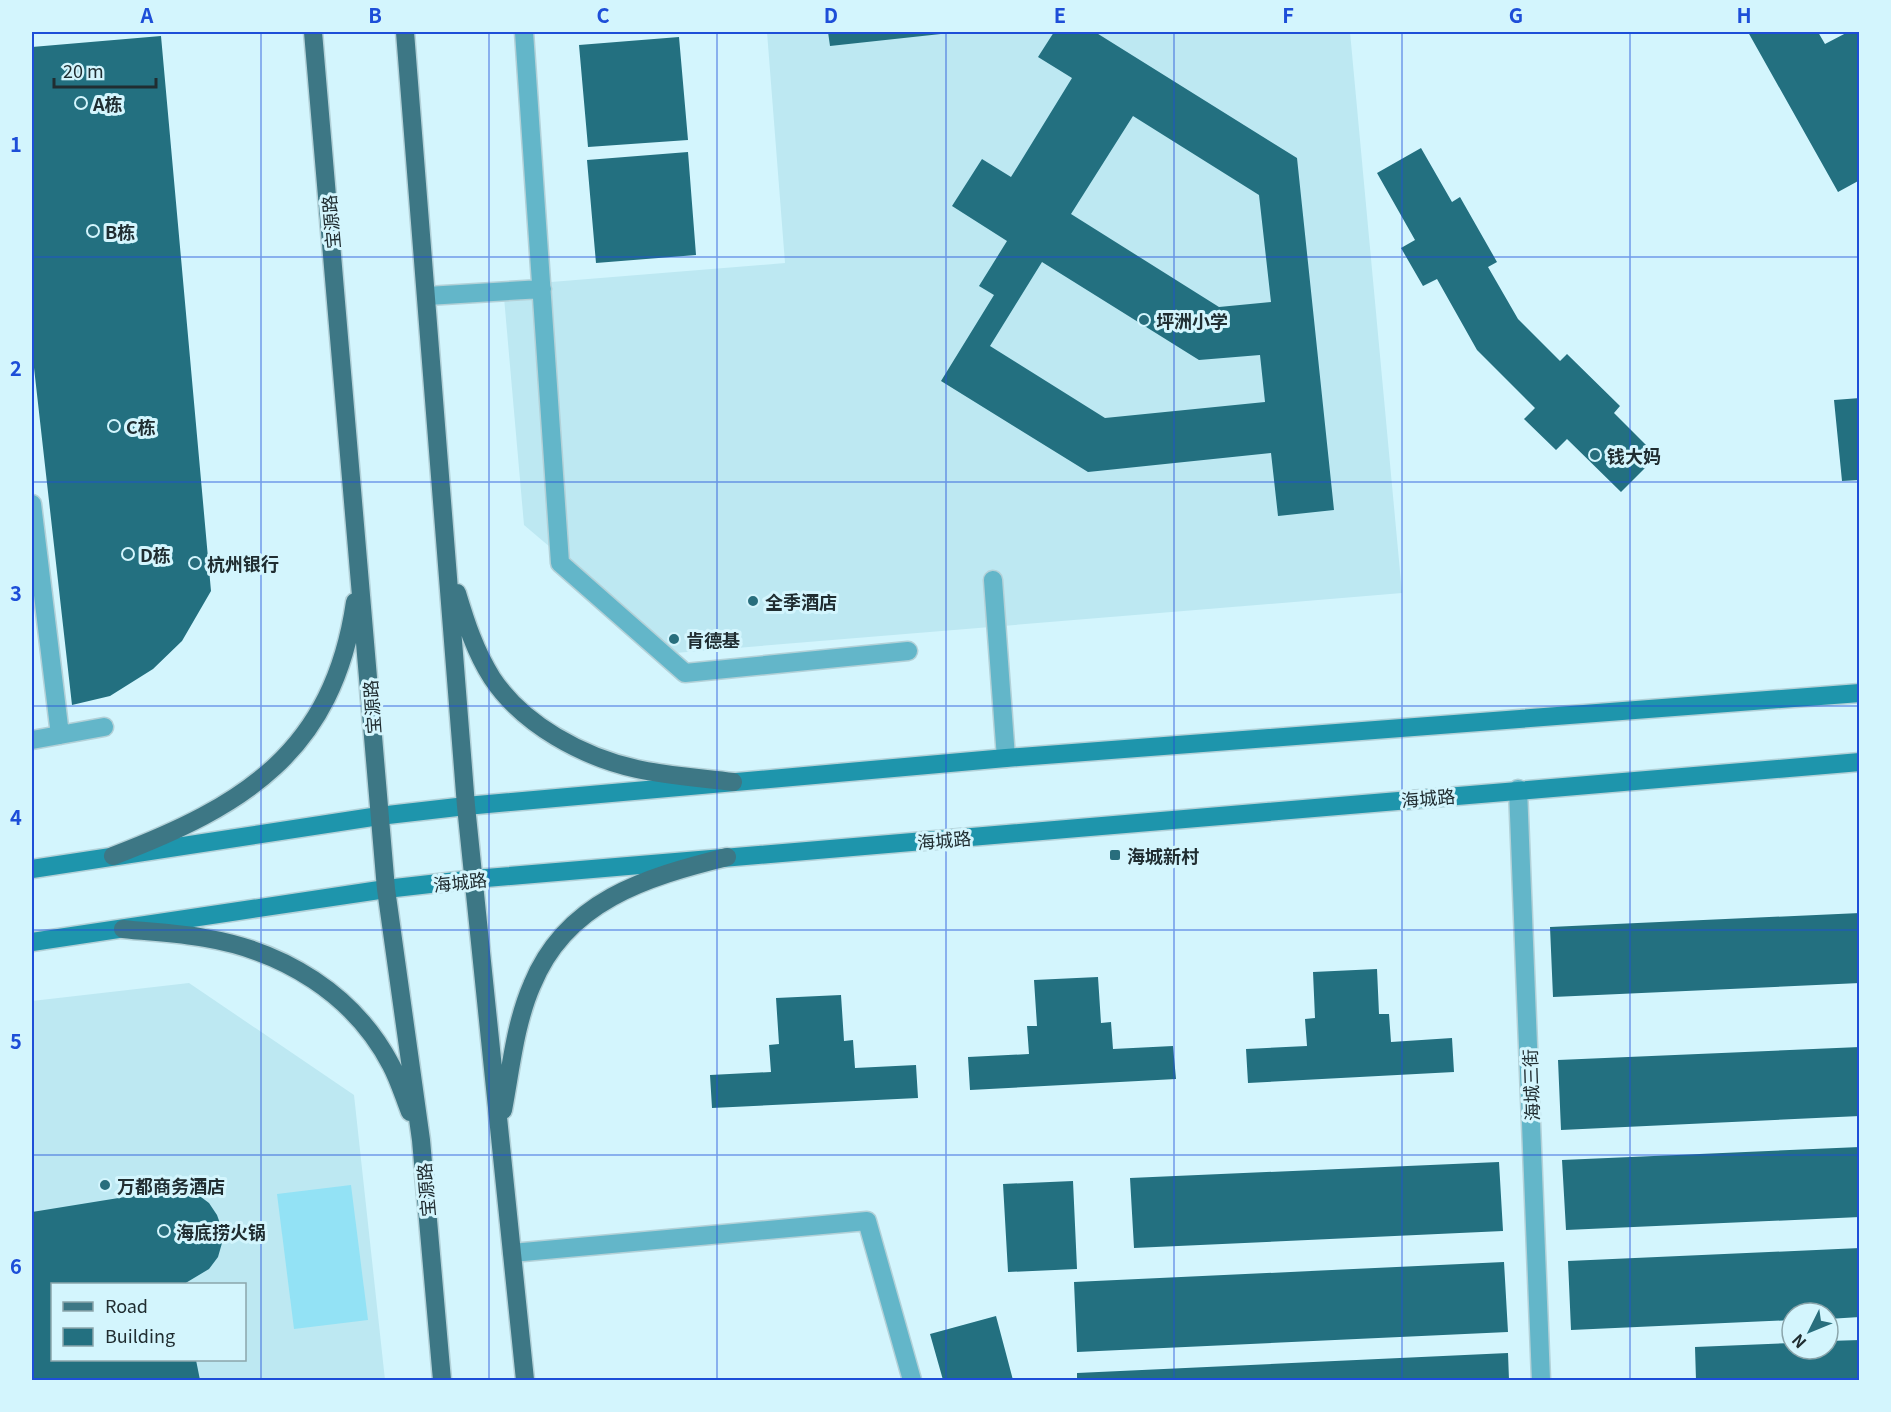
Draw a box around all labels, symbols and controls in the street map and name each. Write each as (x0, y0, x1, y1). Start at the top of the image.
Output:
text: A (140, 0, 154, 29)
text: B (368, 0, 382, 29)
text: C (596, 0, 610, 29)
text: D (824, 0, 838, 29)
text: E (1054, 0, 1066, 29)
text: F (1282, 0, 1294, 29)
text: G (1509, 0, 1523, 29)
text: H (1736, 0, 1752, 29)
scale bar (54, 51, 156, 89)
text: 20 m (63, 57, 104, 83)
place label: A栋 (92, 90, 123, 116)
marker: A栋 (74, 96, 88, 110)
text: 1 (10, 129, 22, 158)
street label: 宝源路 (315, 194, 345, 250)
place label: B栋 (105, 218, 135, 244)
marker: B栋 (86, 224, 100, 238)
place label: 坪洲小学 (1156, 307, 1228, 333)
marker: 坪洲小学 (1137, 313, 1151, 327)
text: 2 (10, 353, 22, 382)
place label: C栋 (126, 413, 156, 439)
marker: C栋 (107, 419, 121, 433)
place label: 钱大妈 (1607, 442, 1661, 468)
marker: 钱大妈 (1588, 448, 1602, 462)
place label: D栋 (140, 541, 171, 567)
marker: D栋 (121, 547, 135, 561)
place label: 杭州银行 (207, 550, 279, 576)
marker: 杭州银行 (188, 556, 202, 570)
text: 3 (10, 578, 22, 607)
place label: 全季酒店 (765, 588, 837, 614)
marker: 全季酒店 (746, 594, 760, 608)
place label: 肯德基 (686, 626, 740, 652)
marker: 肯德基 (667, 632, 681, 646)
street label: 宝源路 (356, 679, 386, 735)
street label: 海城路 (1400, 782, 1456, 812)
text: 4 (10, 802, 22, 831)
street label: 海城路 (916, 824, 972, 854)
place label: 海城新村 (1127, 842, 1199, 868)
marker: 海城新村 (1108, 848, 1122, 862)
street label: 海城路 (432, 865, 488, 897)
text: 5 (10, 1026, 22, 1055)
street label: 海城三街 (1516, 1049, 1544, 1121)
street label: 宝源路 (410, 1162, 440, 1218)
place label: 万都商务酒店 (117, 1172, 225, 1198)
marker: 万都商务酒店 (98, 1178, 112, 1192)
place label: 海底捞火锅 (176, 1218, 266, 1244)
marker: 海底捞火锅 (157, 1224, 171, 1238)
text: 6 (10, 1251, 22, 1280)
legend (51, 1283, 246, 1361)
text: Road (105, 1292, 148, 1318)
north arrow (1780, 1301, 1840, 1361)
text: Building (105, 1322, 175, 1348)
text: N (1785, 1329, 1811, 1354)

